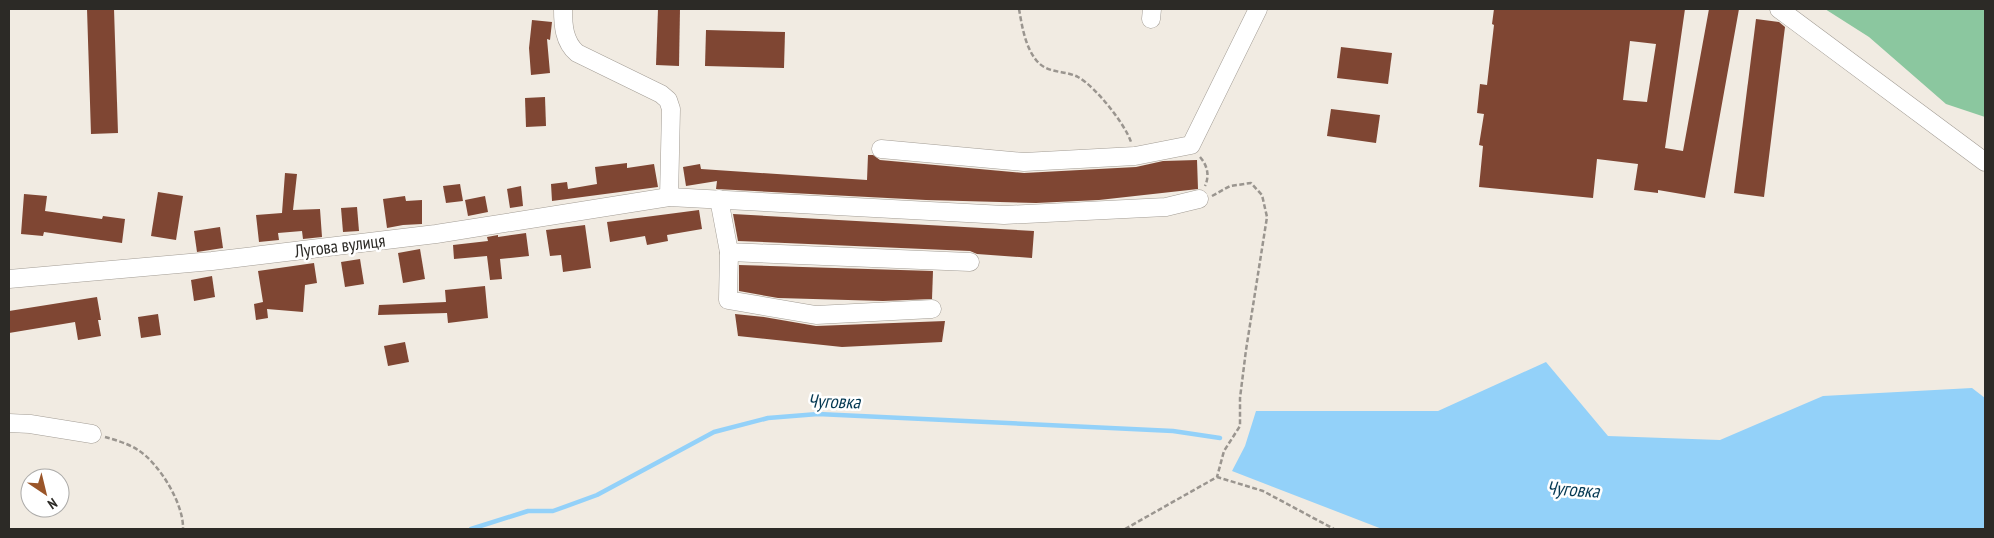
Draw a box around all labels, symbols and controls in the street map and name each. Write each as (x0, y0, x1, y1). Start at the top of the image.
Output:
street label: Лугова вулиця (292, 229, 386, 263)
water label: Чуговка (807, 389, 862, 413)
north arrow (20, 468, 70, 518)
water label: Чуговка (1546, 475, 1601, 503)
text: N (44, 494, 61, 513)

